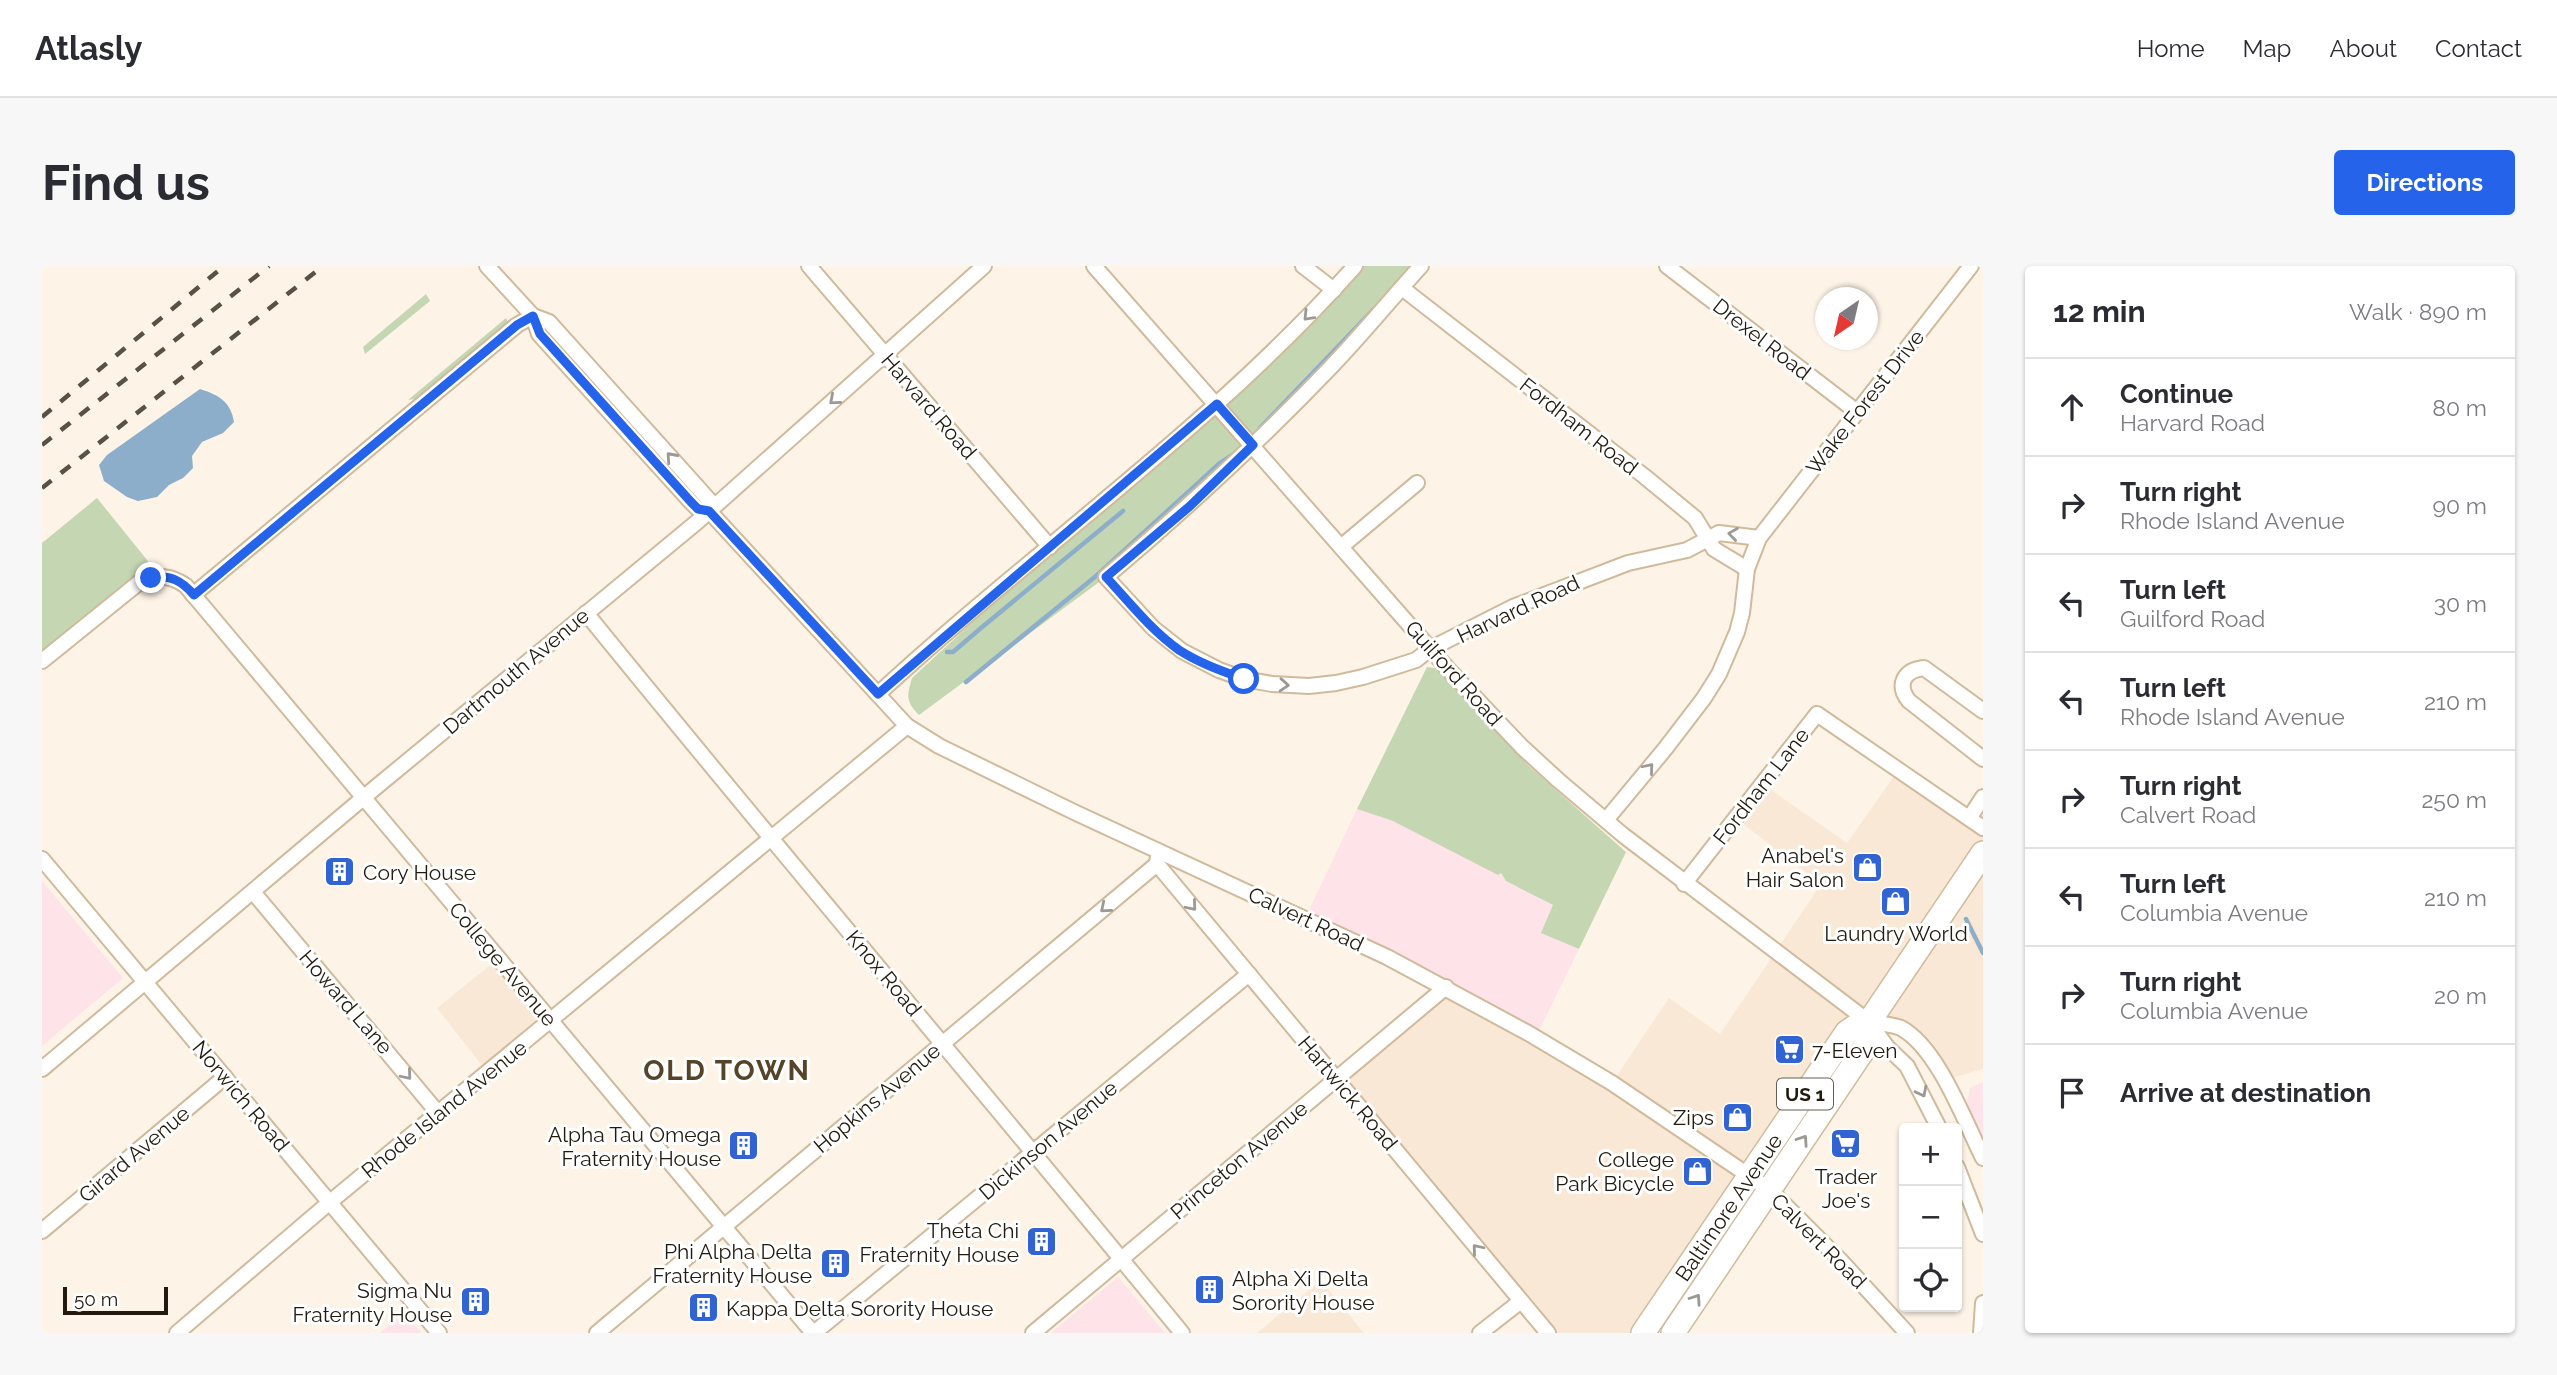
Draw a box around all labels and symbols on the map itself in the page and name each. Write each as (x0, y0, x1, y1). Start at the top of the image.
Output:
north arrow (1815, 287, 1878, 350)
street label: Drexel Road (1708, 293, 1816, 385)
one-way arrow (1304, 308, 1317, 321)
street label: Wake Forest Drive (1801, 325, 1929, 479)
street label: Harvard Road (876, 348, 982, 464)
street label: Fordham Road (1515, 372, 1643, 480)
one-way arrow (829, 392, 842, 404)
one-way arrow (667, 452, 679, 465)
one-way arrow (1727, 527, 1739, 542)
route end (135, 562, 166, 593)
street label: Harvard Road (1453, 570, 1583, 648)
street label: Dartmouth Avenue (438, 603, 594, 739)
street label: Guilford Road (1400, 615, 1508, 731)
route start (1228, 663, 1259, 694)
one-way arrow (1279, 677, 1290, 692)
street label: Fordham Lane (1708, 723, 1814, 849)
one-way arrow (1641, 763, 1653, 776)
place label: Anabel's Hair Salon (1746, 843, 1844, 892)
shop icon: Anabel's Hair Salon (1850, 850, 1884, 884)
building icon: Cory House (323, 855, 357, 889)
place label: Cory House (363, 860, 476, 885)
street label: Calvert Road (1244, 881, 1368, 957)
shop icon: Laundry World (1879, 884, 1913, 918)
street label: College Avenue (444, 897, 562, 1031)
one-way arrow (1184, 897, 1196, 910)
one-way arrow (1100, 900, 1113, 912)
place label: Laundry World (1824, 921, 1968, 946)
street label: Knox Road (841, 925, 927, 1021)
street label: Howard Lane (294, 945, 398, 1059)
street label: Hartwick Road (1293, 1031, 1403, 1155)
supermarket icon: 7-Eleven (1772, 1033, 1806, 1067)
street label: Norwich Road (187, 1035, 295, 1157)
street label: Rhode Island Avenue (356, 1035, 532, 1183)
street label: Hopkins Avenue (809, 1038, 945, 1158)
place label: 7-Eleven (1812, 1038, 1897, 1063)
district label: OLD TOWN (643, 1054, 811, 1087)
one-way arrow (399, 1068, 412, 1080)
street label: Dickinson Avenue (974, 1075, 1122, 1205)
road number: US 1 (1777, 1079, 1833, 1110)
one-way arrow (1914, 1085, 1928, 1097)
street label: Princeton Avenue (1166, 1096, 1312, 1224)
street label: Girard Avenue (74, 1100, 194, 1208)
shop icon: Zips (1720, 1100, 1754, 1134)
place label: Zips (1673, 1105, 1714, 1130)
place label: Alpha Tau Omega Fraternity House (548, 1122, 721, 1171)
supermarket icon: Trader Joe's (1829, 1127, 1863, 1161)
building icon: Alpha Tau Omega Fraternity House (727, 1129, 761, 1163)
street label: Baltimore Avenue (1670, 1129, 1787, 1286)
one-way arrow (1795, 1135, 1808, 1148)
place label: College Park Bicycle (1555, 1147, 1674, 1196)
shop icon: College Park Bicycle (1680, 1154, 1714, 1188)
place label: Trader Joe's (1815, 1164, 1878, 1213)
street label: Calvert Road (1766, 1188, 1872, 1294)
place label: Theta Chi Fraternity House (859, 1218, 1019, 1267)
building icon: Theta Chi Fraternity House (1025, 1225, 1059, 1259)
place label: Phi Alpha Delta Fraternity House (652, 1239, 812, 1288)
one-way arrow (1473, 1244, 1485, 1257)
building icon: Phi Alpha Delta Fraternity House (818, 1246, 852, 1280)
place label: Alpha Xi Delta Sorority House (1232, 1266, 1375, 1315)
building icon: Alpha Xi Delta Sorority House (1192, 1273, 1226, 1307)
place label: Sigma Nu Fraternity House (292, 1278, 452, 1327)
scale bar (63, 1284, 168, 1316)
building icon: Sigma Nu Fraternity House (458, 1285, 492, 1319)
building icon: Kappa Delta Sorority House (686, 1291, 720, 1325)
one-way arrow (1688, 1293, 1701, 1306)
place label: Kappa Delta Sorority House (726, 1296, 993, 1321)

